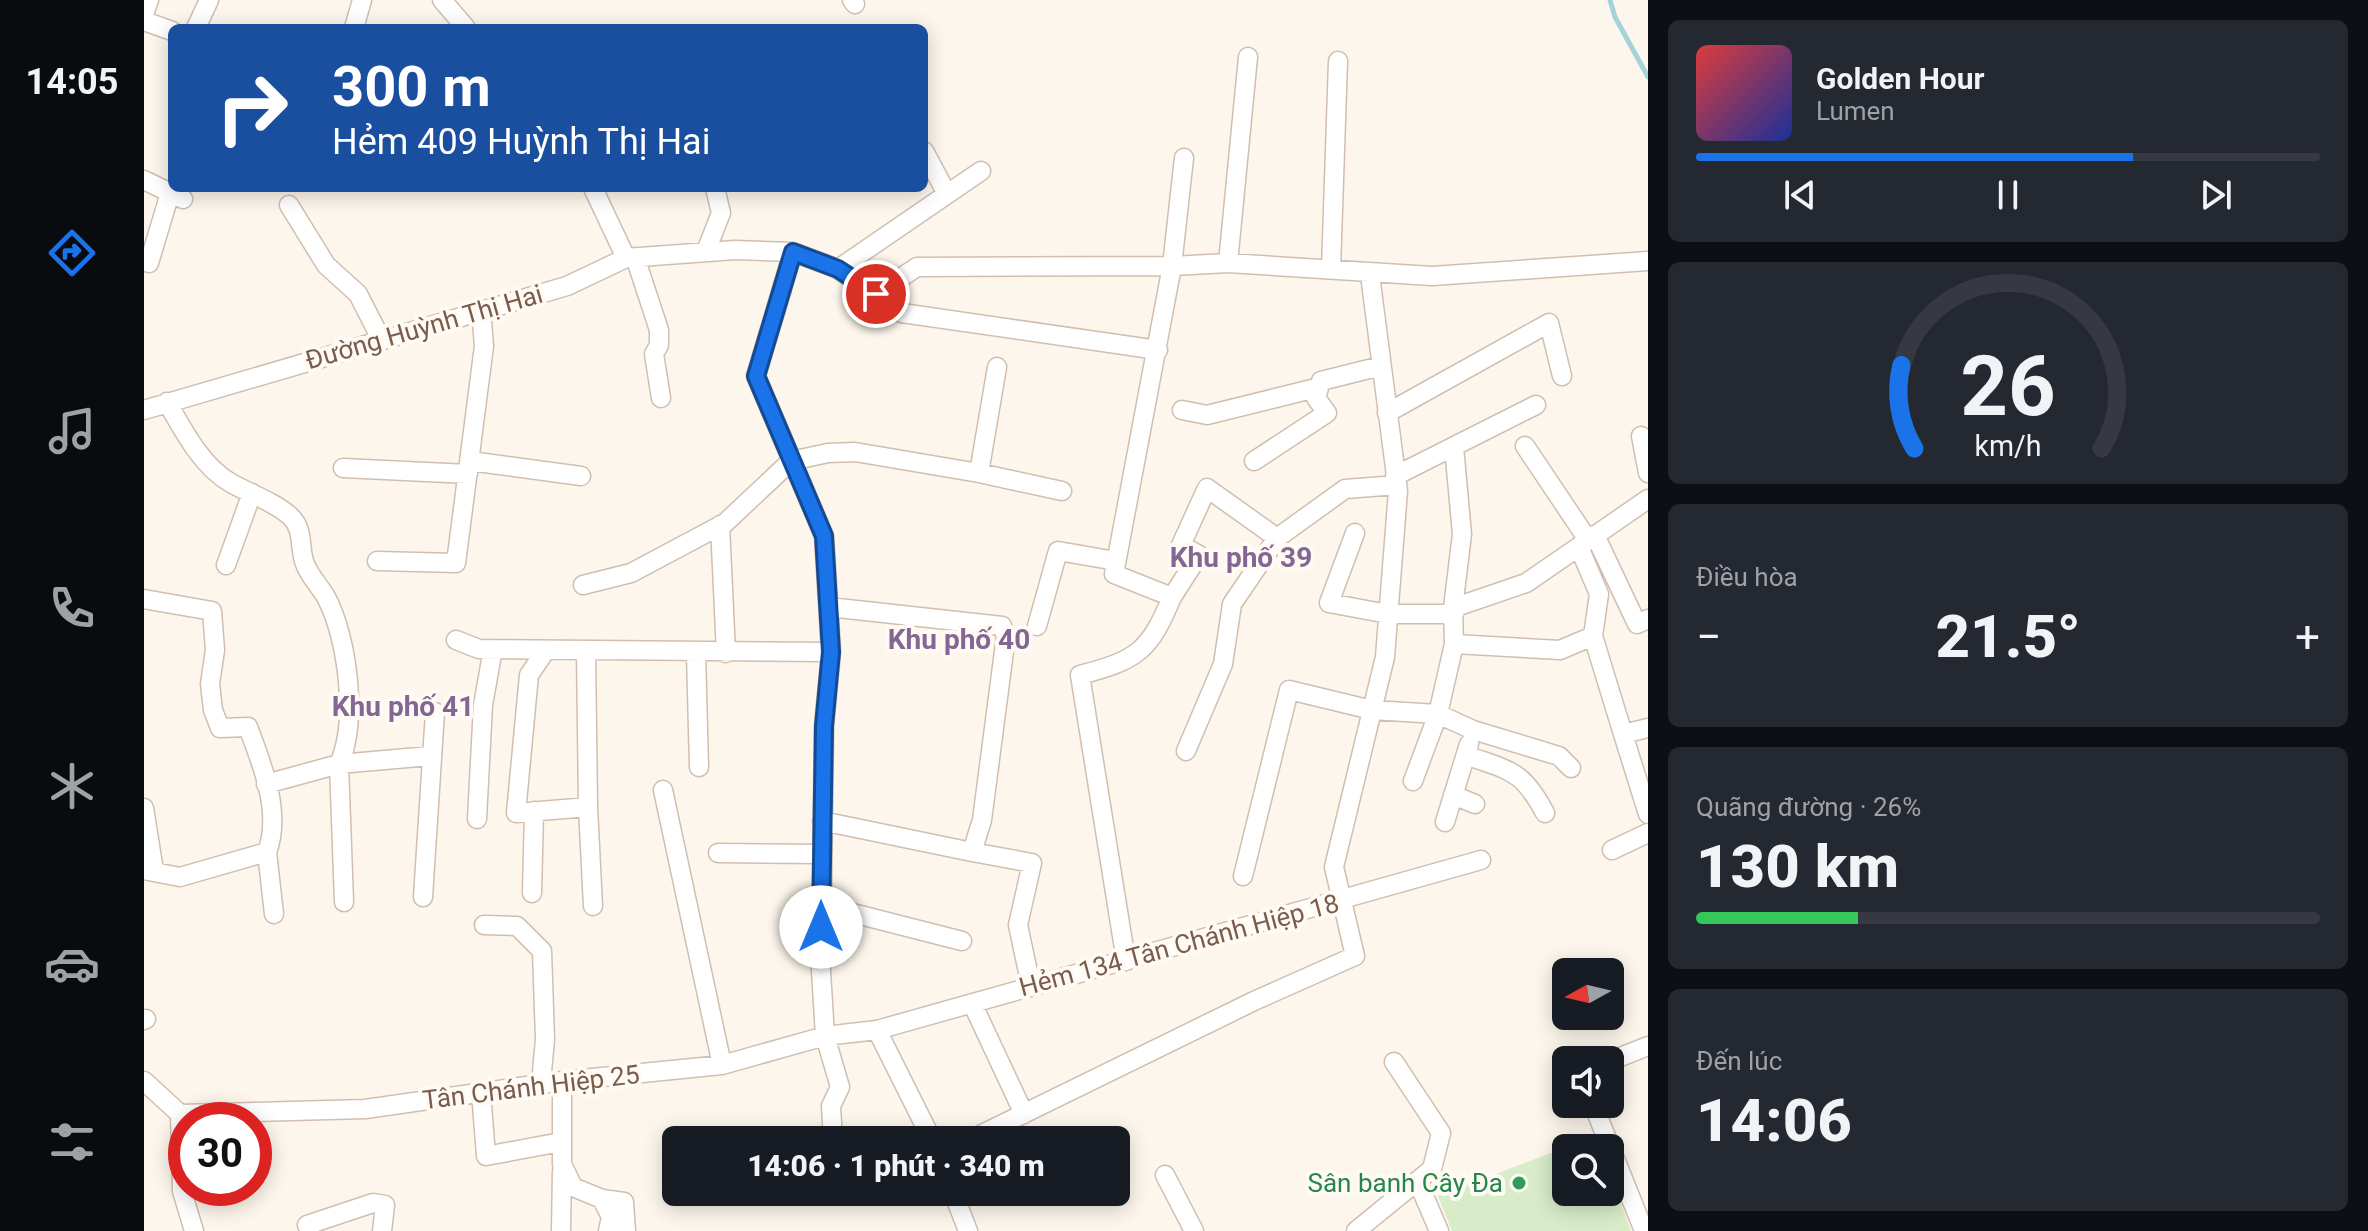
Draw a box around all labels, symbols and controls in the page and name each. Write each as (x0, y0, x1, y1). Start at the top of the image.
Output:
text: 300 m (332, 54, 491, 120)
icon: right (200, 56, 304, 160)
text: 14:05 (26, 61, 118, 103)
text: Golden Hour (1816, 61, 1985, 96)
text: Lumen (1816, 96, 1895, 126)
text: Hẻm 409 Huỳnh Thị Hai (332, 121, 710, 163)
icon: previous (1778, 173, 1822, 217)
icon: pause (1986, 173, 2030, 217)
icon: next (2194, 173, 2238, 217)
icon: directions (44, 225, 100, 281)
pin (842, 260, 910, 328)
icon: arrive (854, 272, 898, 316)
street label: Đường Huỳnh Thị Hai (302, 279, 546, 375)
text: 26 (1960, 338, 2056, 435)
icon: music (44, 403, 100, 459)
text: km/h (1974, 429, 2042, 463)
district label: Khu phố 39 (1170, 541, 1312, 574)
text: Điều hòa (1696, 562, 1798, 592)
icon: phone (44, 580, 100, 636)
text: 21.5° (1936, 601, 2081, 672)
text: − (1696, 611, 1721, 663)
text: + (2295, 611, 2320, 663)
district label: Khu phố 40 (888, 623, 1030, 656)
district label: Khu phố 41 (332, 690, 474, 723)
icon: climate (44, 758, 100, 814)
text: Quãng đường · 26% (1696, 792, 1921, 822)
text: 130 km (1696, 831, 1899, 902)
position arrow (779, 885, 863, 969)
street label: Hẻm 134 Tân Chánh Hiệp 18 (1016, 888, 1342, 1002)
icon: car (44, 936, 100, 992)
north arrow (1552, 958, 1624, 1030)
map controls (1552, 958, 1624, 1206)
button: sound (1552, 1046, 1624, 1118)
text: Đến lúc (1696, 1046, 1782, 1076)
street label: Tân Chánh Hiệp 25 (421, 1059, 641, 1115)
text: 14:06 (1696, 1085, 1852, 1156)
speed limit sign: 30 (168, 1102, 272, 1206)
icon: filters (44, 1114, 100, 1170)
button: search (1552, 1134, 1624, 1206)
text: 14:06 · 1 phút · 340 m (747, 1148, 1045, 1183)
place label: Sân banh Cây Đa (1308, 1168, 1503, 1198)
marker: Sân banh Cây Đa (1510, 1174, 1528, 1192)

